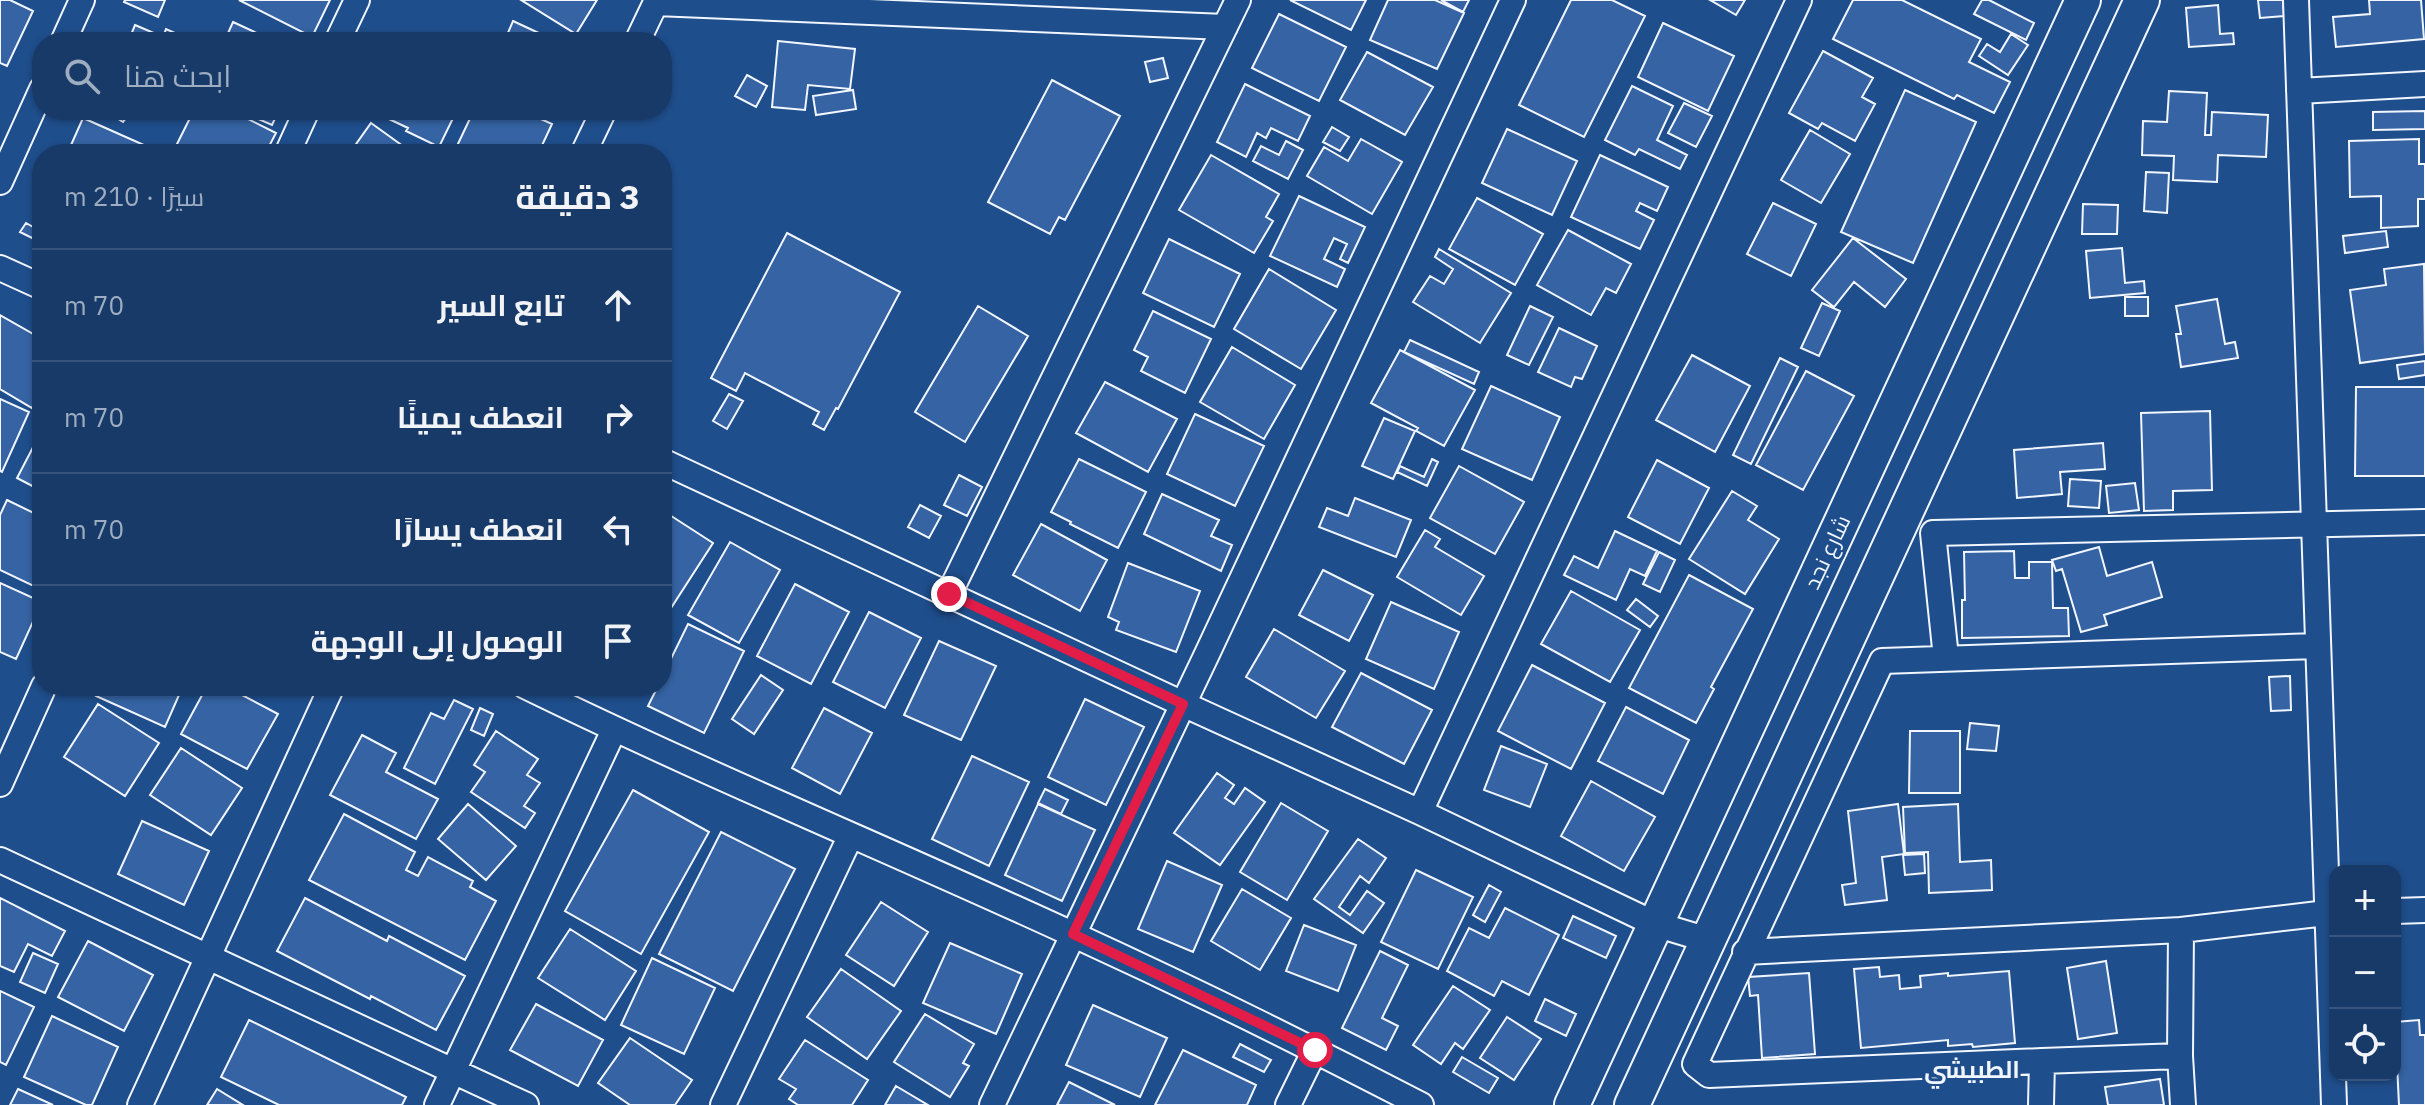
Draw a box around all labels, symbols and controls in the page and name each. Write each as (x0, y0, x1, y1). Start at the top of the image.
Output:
search box (32, 32, 672, 120)
icon: search (60, 54, 104, 98)
text: ابحث هنا (124, 56, 231, 95)
text: 3 دقيقة (515, 174, 640, 218)
text: سيرًا · 210 m (64, 179, 204, 213)
icon: ahead (596, 283, 640, 327)
text: تابع السير (438, 285, 564, 324)
text: 70 m (64, 288, 124, 322)
icon: right (596, 395, 640, 439)
text: انعطف يمينًا (397, 397, 564, 436)
text: 70 m (64, 400, 124, 434)
icon: left (596, 507, 640, 551)
text: انعطف يسارًا (393, 509, 564, 548)
street label: شارع نجد (1797, 510, 1857, 594)
text: 70 m (64, 512, 124, 546)
route end (931, 576, 967, 612)
icon: arrive (596, 619, 640, 663)
text: الوصول إلى الوجهة (311, 621, 564, 660)
map controls (2329, 865, 2401, 1081)
button: + (2329, 865, 2401, 937)
button: − (2329, 937, 2401, 1009)
button: locate (2329, 1009, 2401, 1081)
route start (1297, 1032, 1333, 1068)
district label: الطبيشي (1924, 1053, 2020, 1089)

